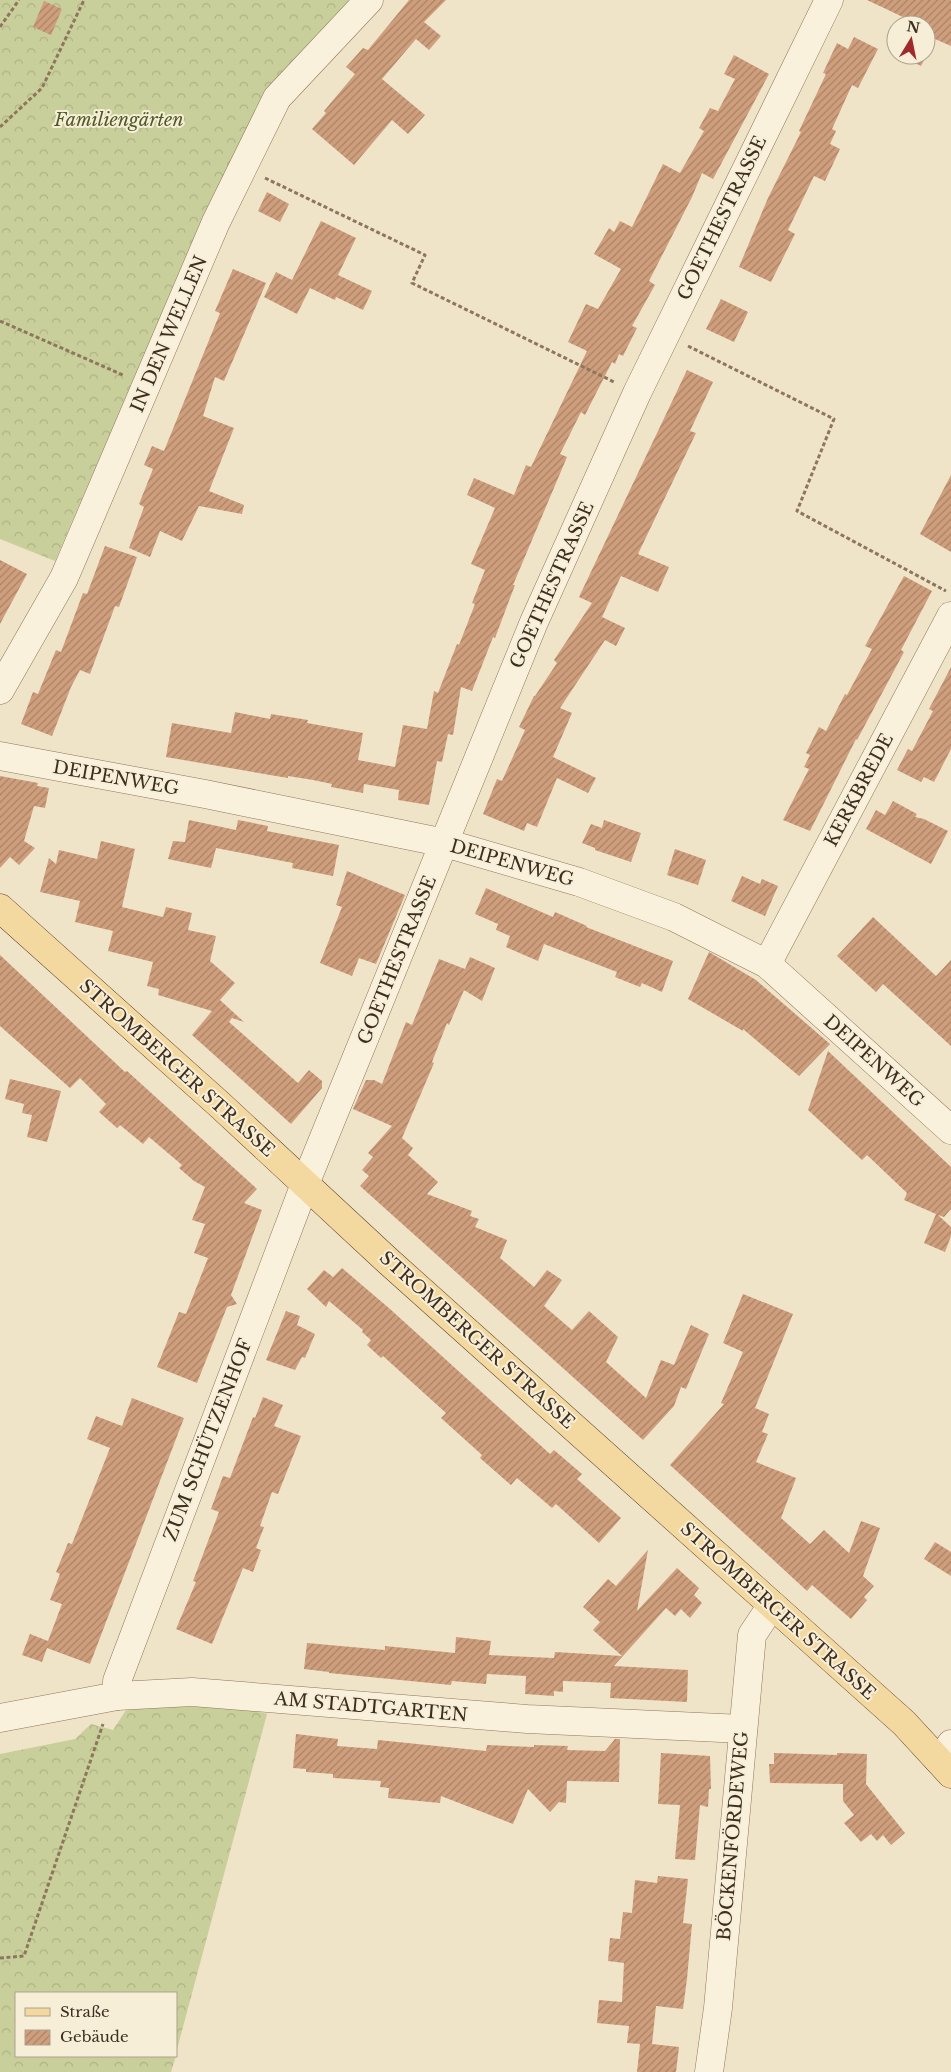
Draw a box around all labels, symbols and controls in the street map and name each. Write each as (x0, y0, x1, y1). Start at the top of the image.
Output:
north arrow (886, 15, 936, 65)
text: N (905, 17, 921, 37)
park label: Familiengärten (53, 109, 184, 131)
street label: GOETHESTRASSE (673, 132, 771, 304)
street label: IN DEN WELLEN (126, 252, 212, 416)
street label: GOETHESTRASSE (505, 498, 599, 672)
street label: KERKBREDE (820, 730, 898, 850)
street label: DEIPENWEG (51, 756, 181, 800)
street label: DEIPENWEG (448, 835, 577, 891)
street label: GOETHESTRASSE (353, 872, 441, 1048)
street label: STROMBERGER STRASSE (75, 975, 279, 1161)
street label: DEIPENWEG (819, 1010, 929, 1112)
street label: STROMBERGER STRASSE (375, 1247, 579, 1433)
street label: ZUM SCHÜTZENHOF (158, 1335, 257, 1544)
street label: STROMBERGER STRASSE (676, 1518, 880, 1704)
street label: AM STADTGARTEN (272, 1687, 469, 1726)
street label: BÖCKENFÖRDEWEG (712, 1730, 753, 1942)
legend (15, 1992, 178, 2057)
text: Straße (60, 2002, 110, 2021)
text: Gebäude (60, 2027, 129, 2046)

